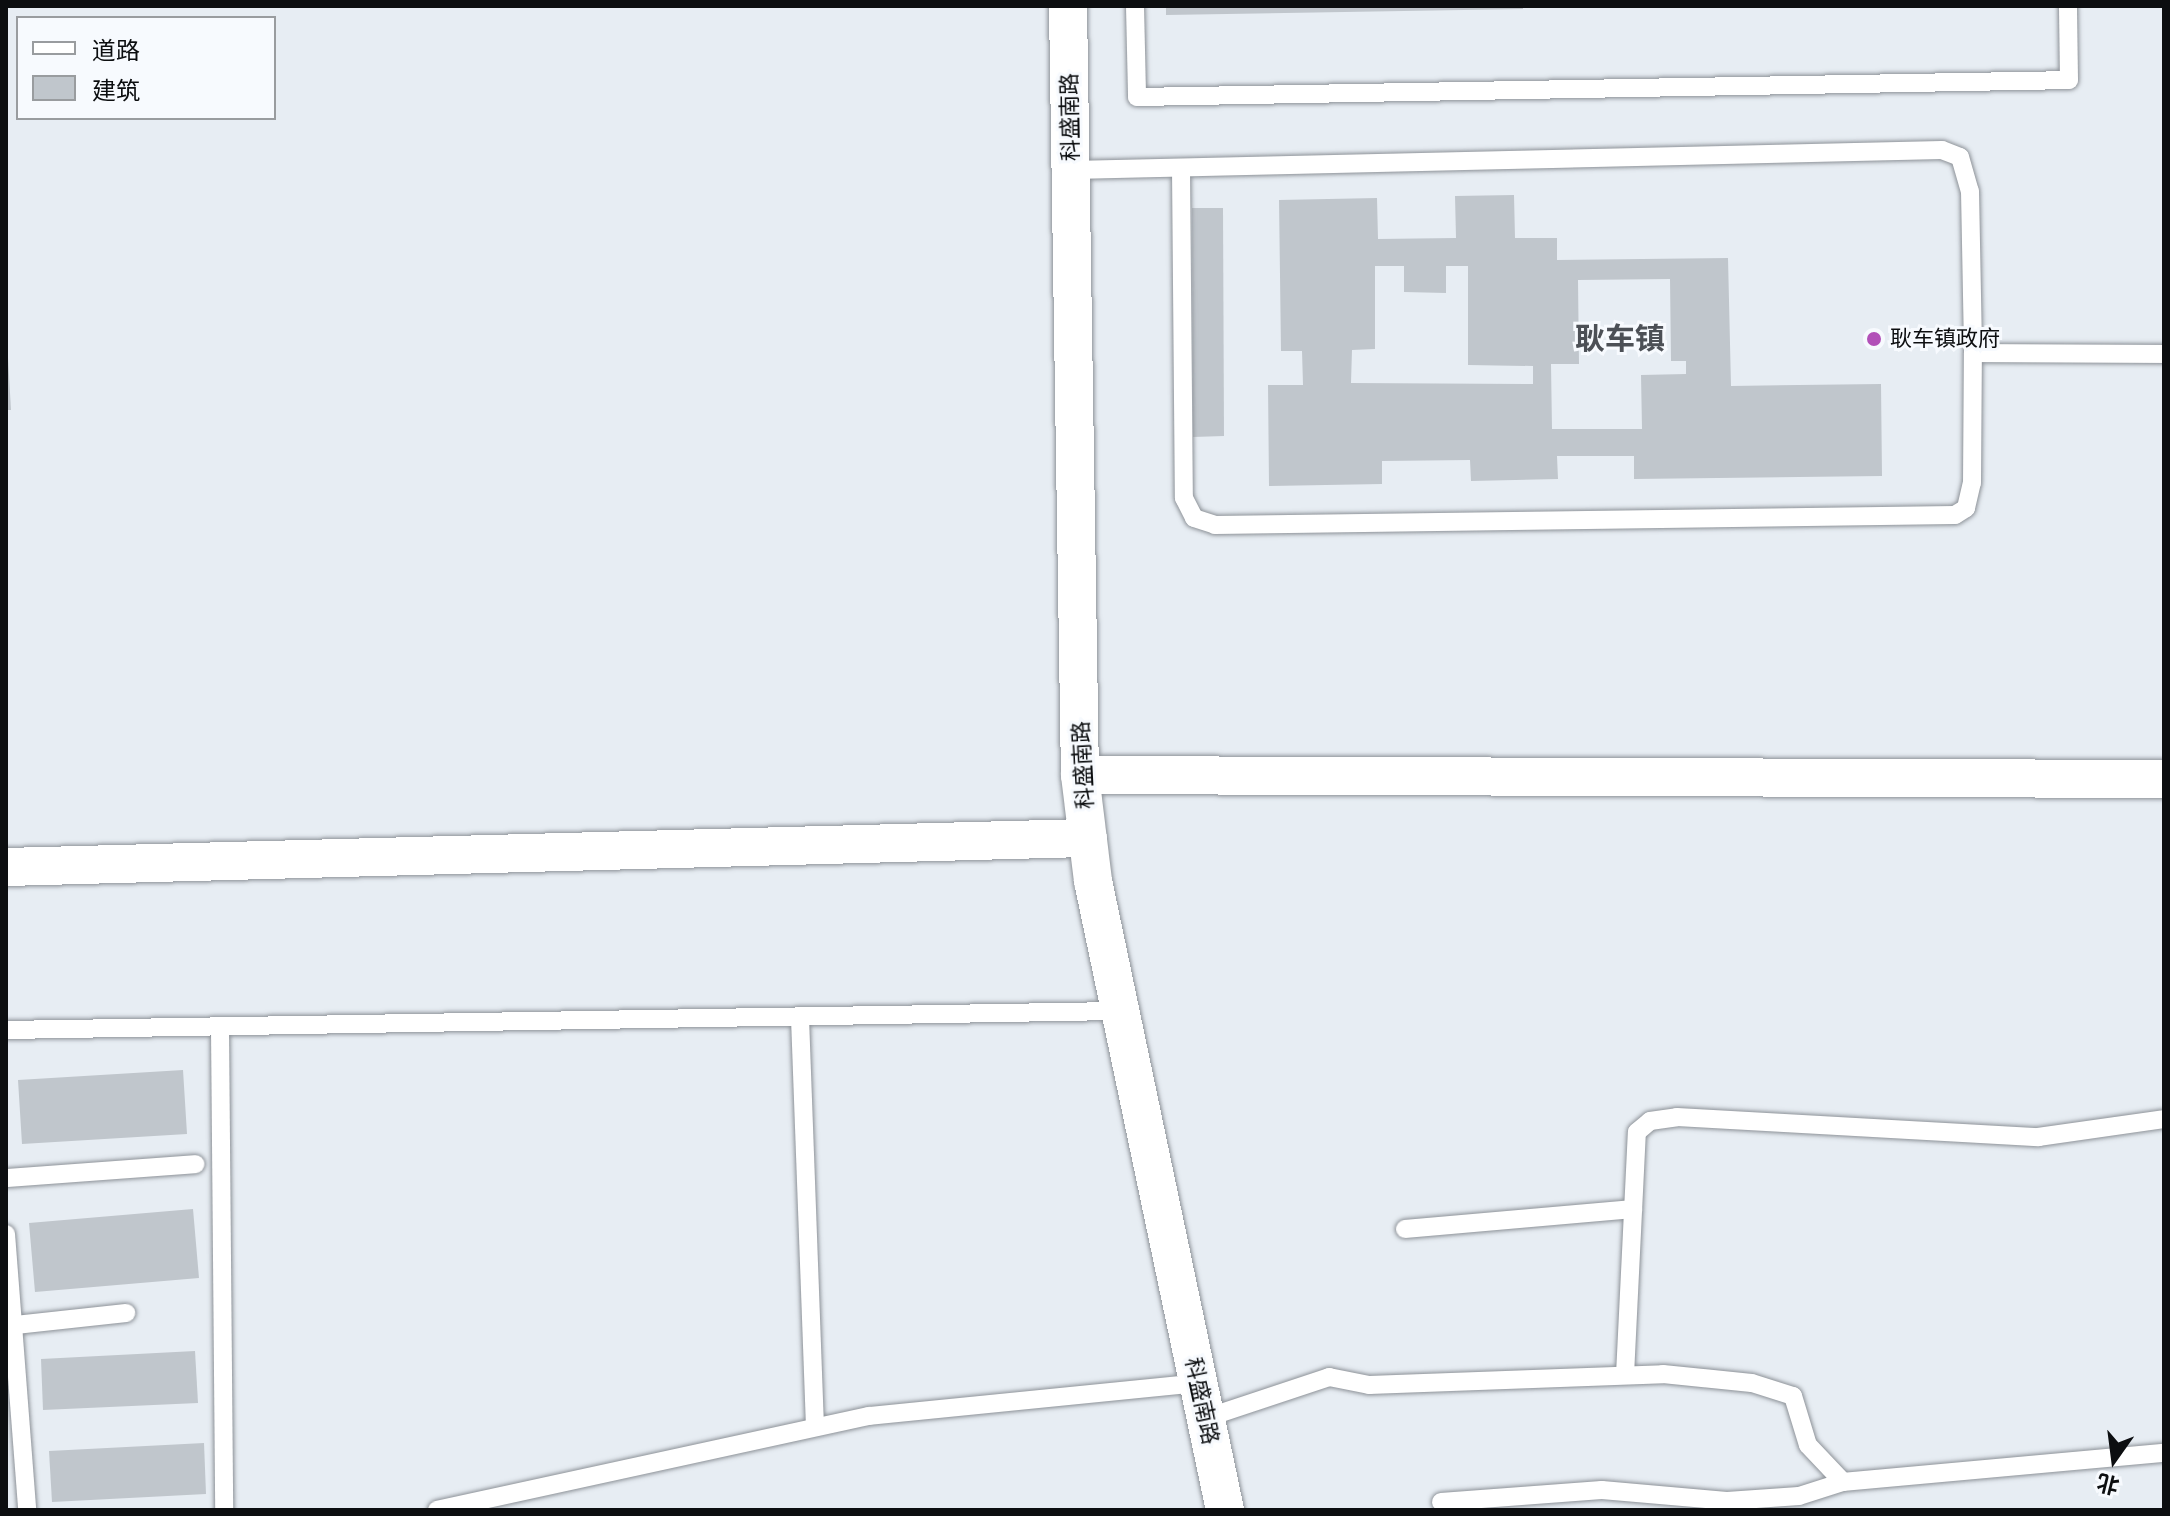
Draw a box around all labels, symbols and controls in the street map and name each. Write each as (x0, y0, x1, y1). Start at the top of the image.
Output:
legend (16, 16, 276, 120)
text: 道路 (92, 36, 140, 65)
street label: 科盛南路 (1056, 73, 1084, 161)
text: 建筑 (92, 76, 140, 105)
district label: 耿车镇 (1575, 321, 1665, 357)
place label: 耿车镇政府 (1890, 326, 2000, 352)
marker: 耿车镇政府 (1865, 330, 1883, 348)
street label: 科盛南路 (1068, 720, 1098, 810)
street label: 科盛南路 (1180, 1355, 1224, 1447)
north arrow (2074, 1420, 2154, 1500)
text: 北 (2094, 1468, 2122, 1500)

